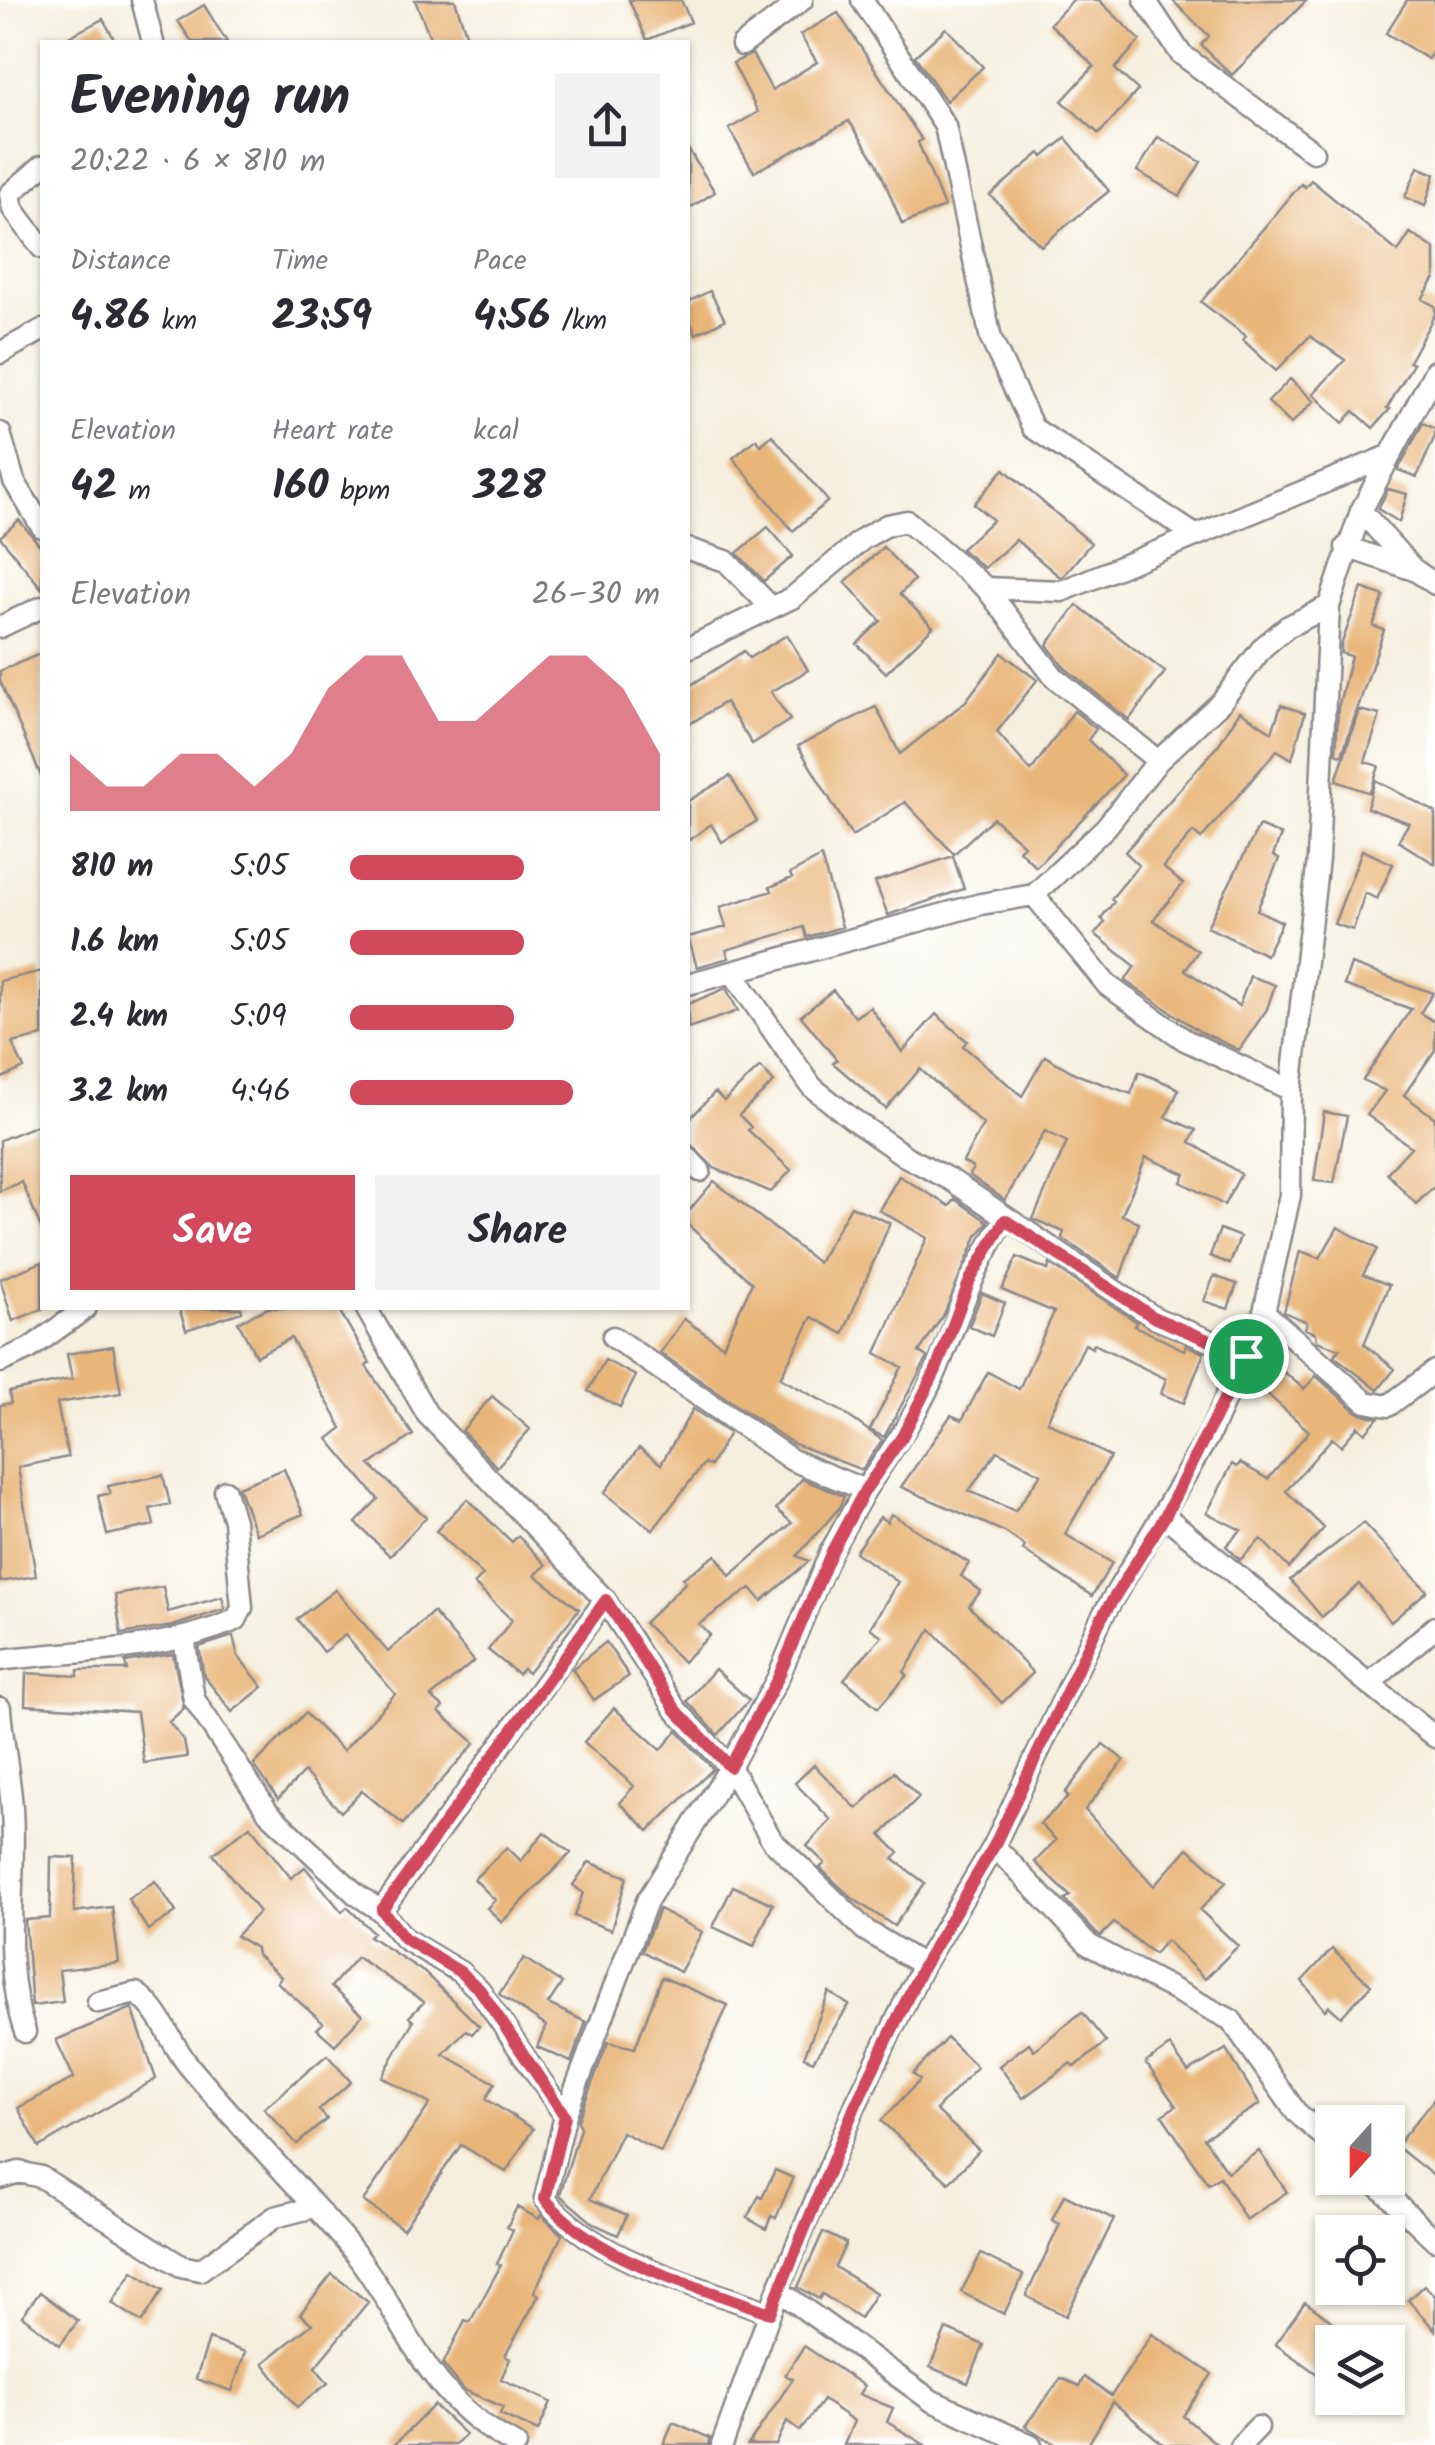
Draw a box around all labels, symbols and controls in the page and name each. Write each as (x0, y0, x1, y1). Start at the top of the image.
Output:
text: Evening run (70, 56, 350, 143)
button: share (555, 73, 660, 178)
text: 20:22 · 6 × 810 m (70, 137, 326, 188)
text: Distance (70, 239, 171, 284)
text: Time (272, 239, 328, 284)
text: Pace (473, 239, 527, 284)
text: 4.86 (70, 284, 150, 351)
text: 23:59 (272, 284, 372, 351)
text: 4:56 (473, 284, 551, 351)
text: km (150, 299, 197, 344)
text: /km (551, 299, 607, 344)
text: Elevation (70, 409, 176, 454)
text: Heart rate (272, 409, 393, 454)
text: kcal (473, 409, 519, 454)
text: 42 (70, 454, 117, 521)
text: 160 (272, 454, 329, 521)
text: 328 (473, 454, 546, 521)
text: m (117, 469, 151, 514)
text: bpm (329, 469, 390, 514)
text: Elevation (70, 570, 191, 621)
text: 26–30 m (532, 570, 660, 621)
text: 810 m (70, 842, 154, 893)
text: 5:05 (230, 842, 288, 893)
text: 1.6 km (70, 917, 159, 968)
text: 5:05 (230, 917, 288, 968)
text: 2.4 km (70, 992, 168, 1043)
text: 5:09 (230, 992, 287, 1043)
text: 3.2 km (70, 1067, 168, 1118)
text: 4:46 (230, 1067, 291, 1118)
button: Save (70, 1175, 355, 1290)
button: Share (375, 1175, 660, 1290)
pin (1204, 1314, 1289, 1399)
icon: arrive (1219, 1329, 1274, 1384)
north arrow (1315, 2105, 1405, 2195)
map controls (1315, 2105, 1405, 2415)
button: locate (1315, 2215, 1405, 2305)
button: layers (1315, 2325, 1405, 2415)

